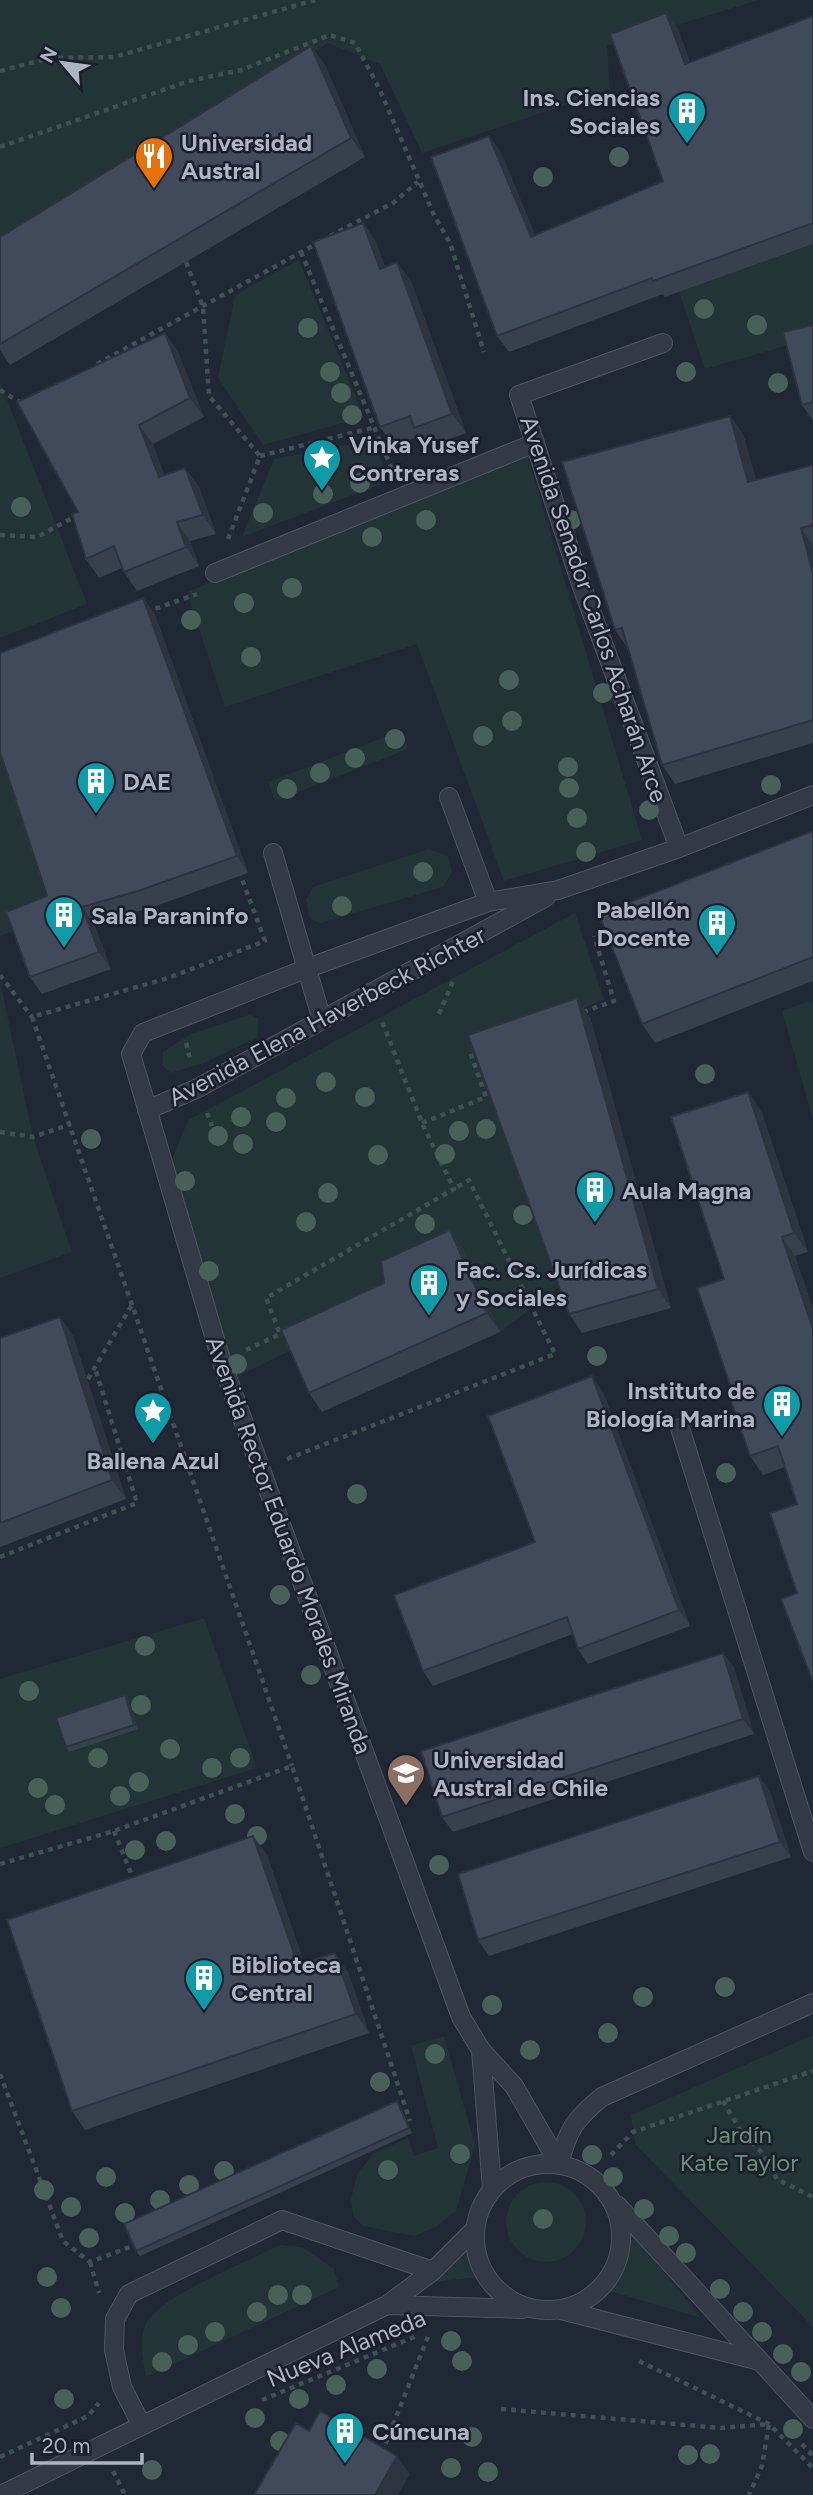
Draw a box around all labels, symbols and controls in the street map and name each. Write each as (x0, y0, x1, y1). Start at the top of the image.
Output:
north arrow (28, 28, 98, 98)
text: N (35, 43, 62, 67)
place label: Ins. Ciencias Sociales (523, 83, 660, 140)
building icon: Ins. Ciencias Sociales (666, 90, 708, 145)
place label: Universidad Austral (181, 128, 312, 185)
restaurant icon: Universidad Austral (133, 135, 175, 190)
street label: Avenida Senador Carlos Acharán Arce (514, 412, 674, 806)
place label: Vinka Yusef Contreras (349, 430, 479, 487)
place icon: Vinka Yusef Contreras (301, 437, 343, 492)
building icon: DAE (75, 760, 117, 815)
place label: DAE (123, 767, 171, 796)
building icon: Sala Paraninfo (43, 894, 85, 949)
place label: Pabellón Docente (596, 895, 690, 952)
place label: Sala Paraninfo (91, 901, 248, 930)
building icon: Pabellón Docente (696, 902, 738, 957)
street label: Avenida Elena Haverbeck Richter (163, 920, 491, 1112)
building icon: Aula Magna (574, 1169, 616, 1224)
place label: Aula Magna (622, 1176, 751, 1205)
place label: Fac. Cs. Jurídicas y Sociales (456, 1255, 647, 1312)
building icon: Fac. Cs. Jurídicas y Sociales (408, 1262, 450, 1317)
street label: Avenida Rector Eduardo Morales Miranda (200, 1332, 378, 1758)
place label: Instituto de Biología Marina (586, 1376, 755, 1433)
building icon: Instituto de Biología Marina (761, 1383, 803, 1438)
place icon: Ballena Azul (132, 1390, 174, 1445)
place label: Ballena Azul (87, 1446, 219, 1475)
place label: Universidad Austral de Chile (433, 1745, 608, 1802)
school or university icon: Universidad Austral de Chile (385, 1752, 427, 1807)
place label: Biblioteca Central (231, 1950, 341, 2007)
building icon: Biblioteca Central (183, 1957, 225, 2012)
park label: Jardín Kate Taylor (680, 2120, 798, 2177)
street label: Nueva Alameda (262, 2303, 430, 2393)
building icon: Cúncuna (324, 2410, 366, 2465)
place label: Cúncuna (372, 2417, 470, 2446)
scale bar (32, 2422, 142, 2466)
text: 20 m (42, 2433, 90, 2458)

